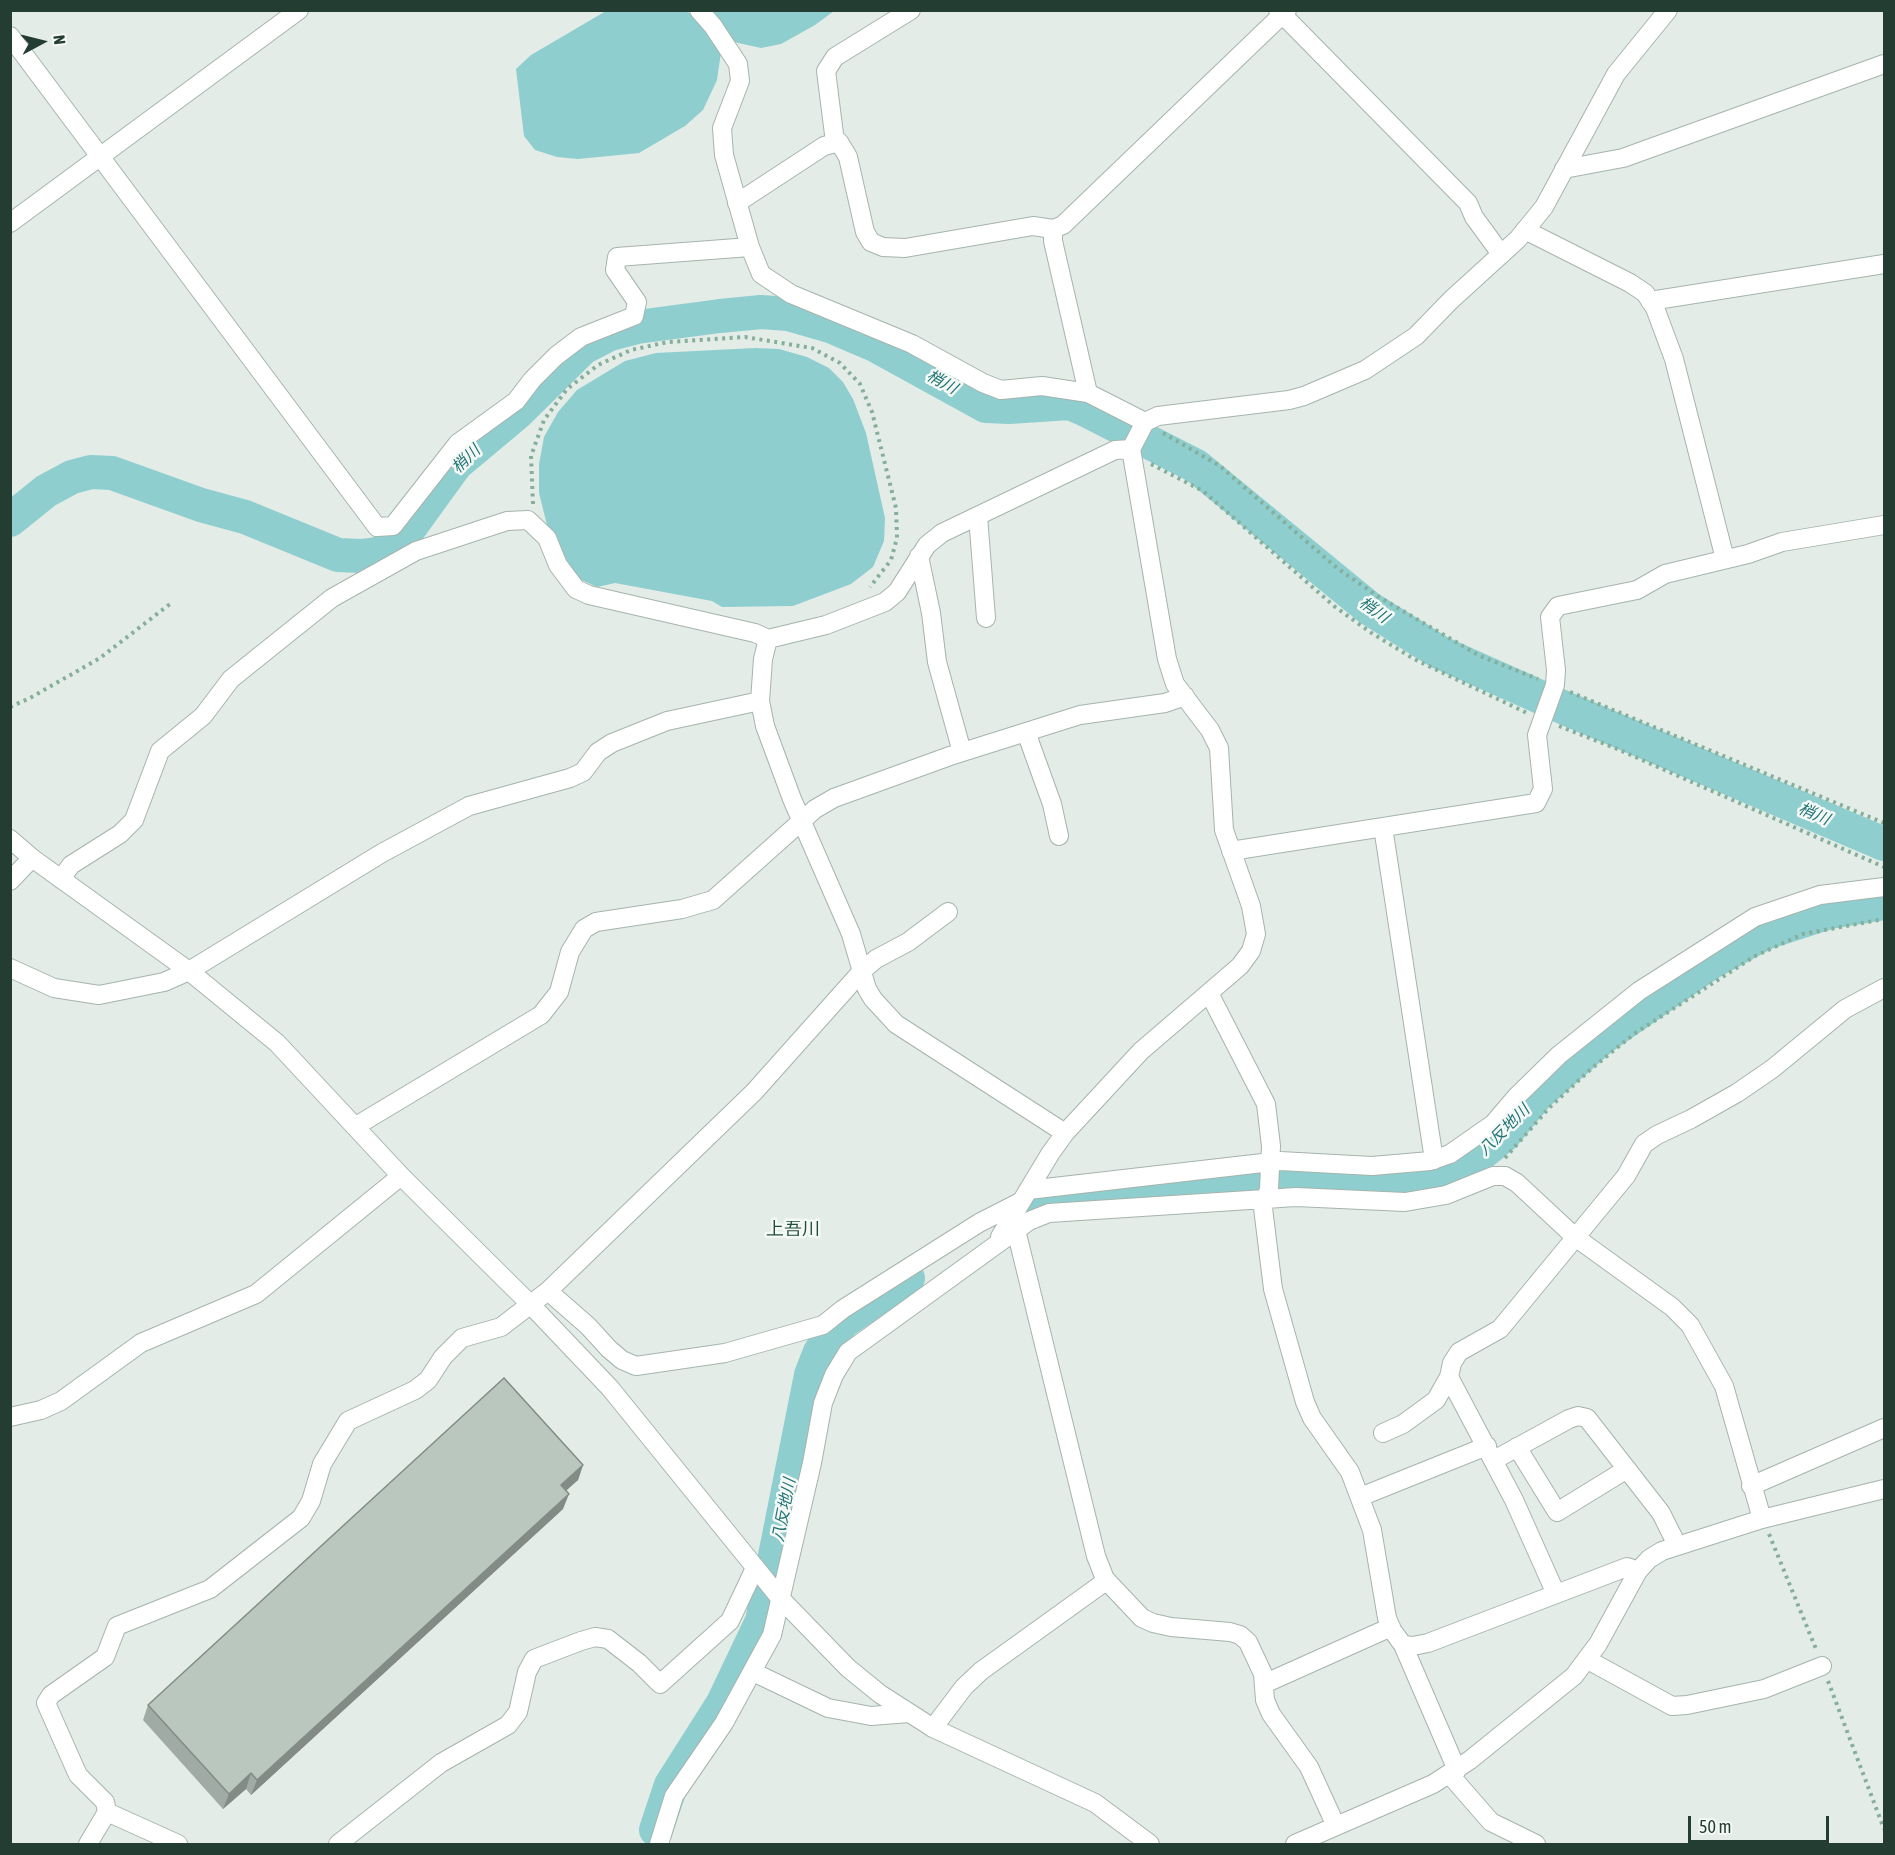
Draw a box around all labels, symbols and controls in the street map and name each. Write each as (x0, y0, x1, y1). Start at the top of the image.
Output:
north arrow (12, 12, 72, 72)
text: N (50, 34, 69, 46)
water label: 梢川 (923, 366, 961, 398)
water label: 梢川 (448, 441, 484, 477)
water label: 梢川 (1355, 593, 1393, 627)
water label: 梢川 (1796, 799, 1832, 829)
water label: 八反地川 (1475, 1101, 1533, 1159)
district label: 上吾川 (766, 1218, 820, 1240)
water label: 八反地川 (768, 1477, 800, 1543)
scale bar (1691, 1804, 1832, 1842)
text: 50 m (1699, 1816, 1731, 1837)

